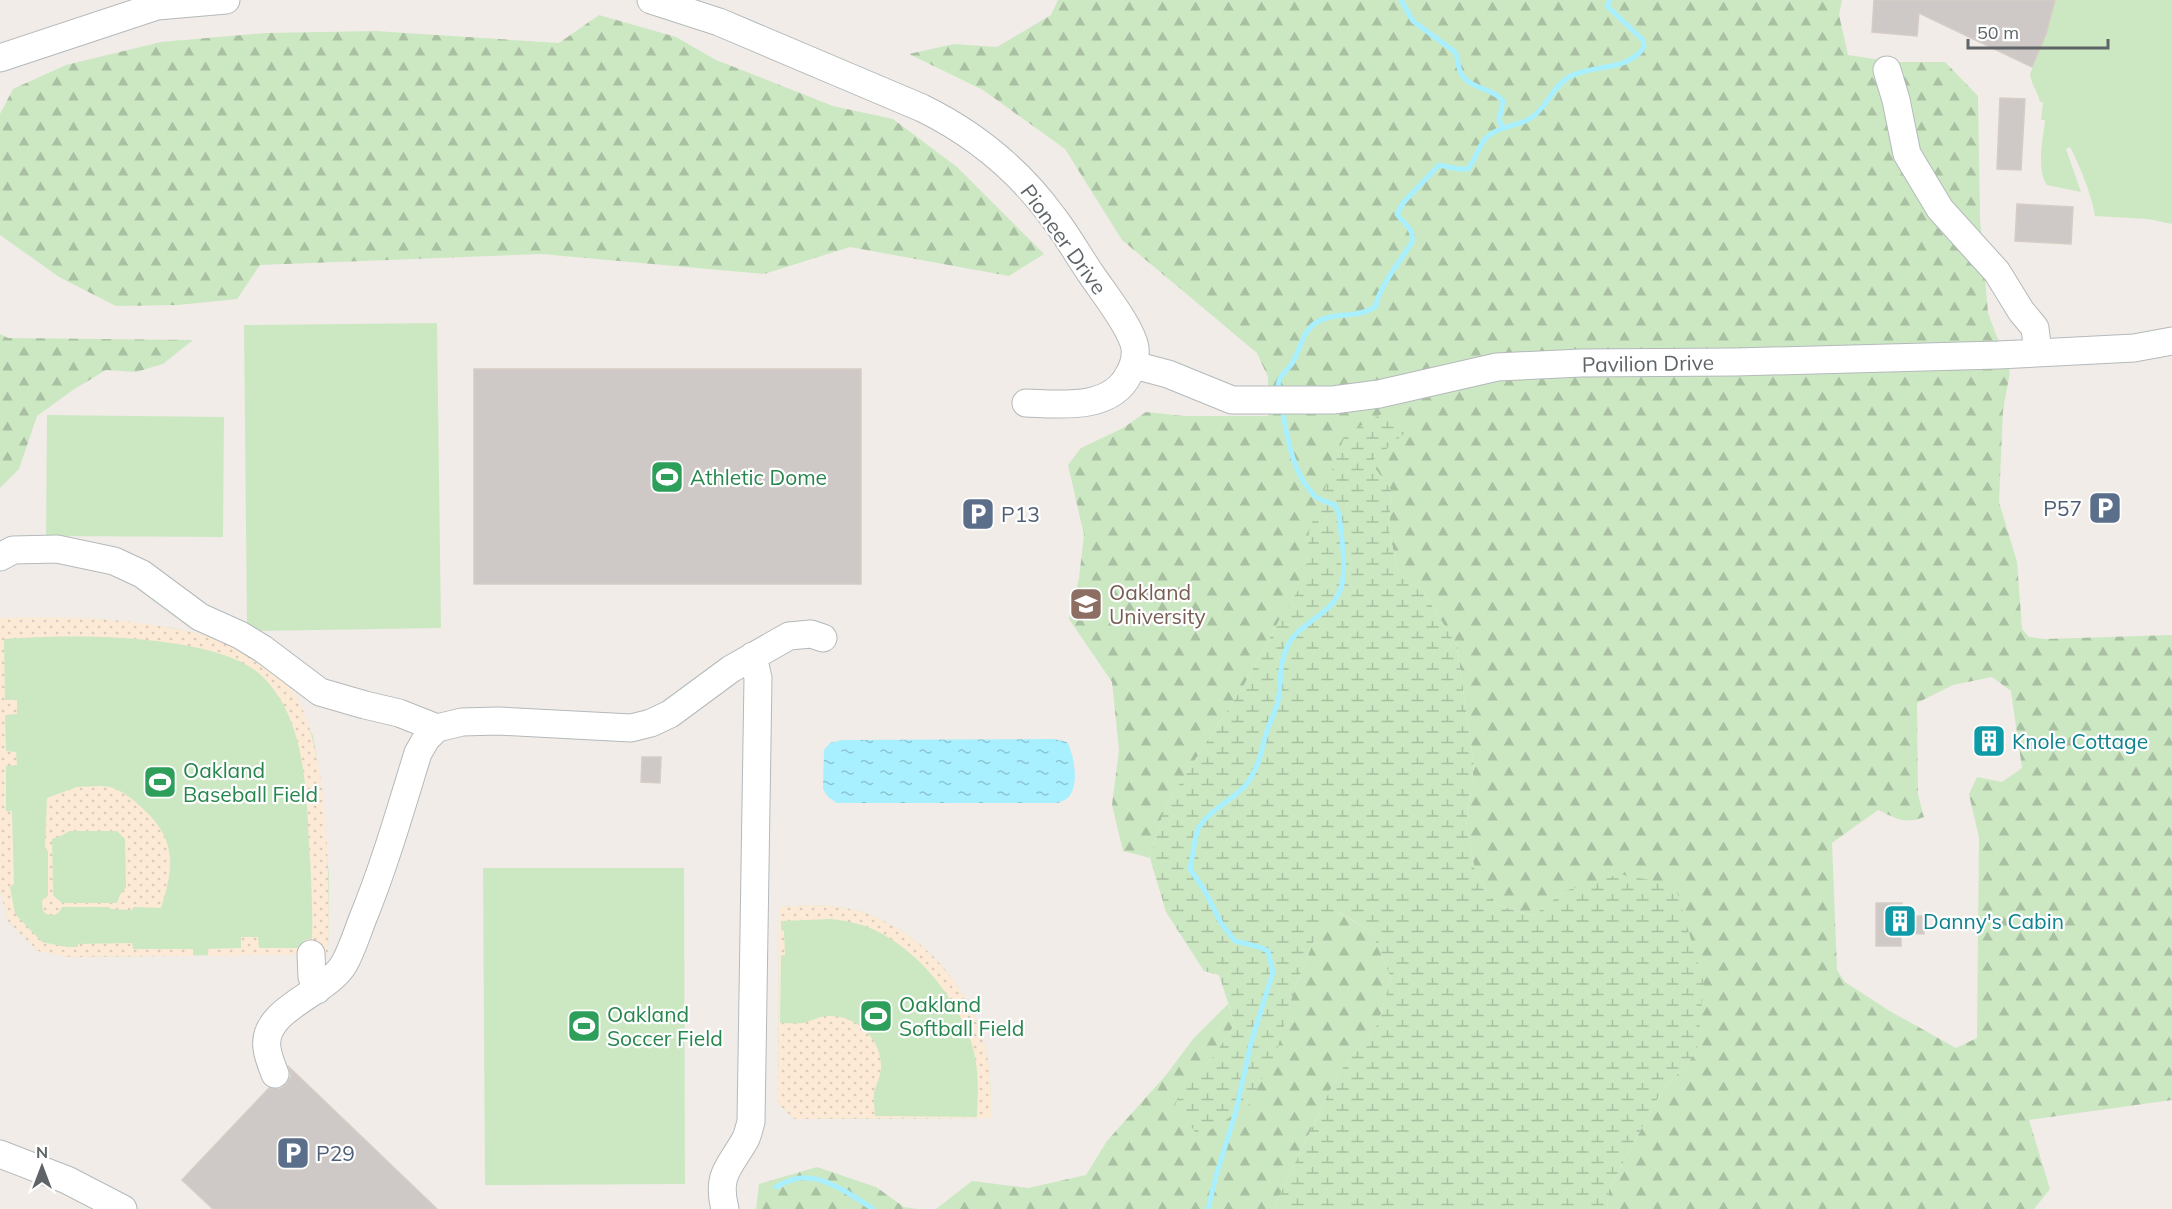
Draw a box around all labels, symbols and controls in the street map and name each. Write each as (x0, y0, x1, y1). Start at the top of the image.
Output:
scale bar (1968, 12, 2108, 50)
text: 50 m (1977, 21, 2019, 44)
street label: Pioneer Drive (1015, 179, 1113, 299)
street label: Pavilion Drive (1582, 349, 1714, 377)
sports icon: Athletic Dome (649, 459, 685, 495)
place label: Athletic Dome (690, 464, 827, 490)
parking icon: P57 (2087, 490, 2123, 526)
place label: P57 (2043, 495, 2082, 521)
parking icon: P13 (960, 496, 996, 532)
place label: P13 (1001, 501, 1040, 527)
place label: Oakland University (1109, 579, 1206, 629)
school or university icon: Oakland University (1068, 586, 1104, 622)
building icon: Knole Cottage (1971, 723, 2007, 759)
place label: Knole Cottage (2012, 728, 2148, 754)
place label: Oakland Baseball Field (183, 757, 318, 807)
sports icon: Oakland Baseball Field (142, 764, 178, 800)
building icon: Danny's Cabin (1882, 903, 1918, 939)
place label: Danny's Cabin (1923, 908, 2064, 934)
place label: Oakland Softball Field (899, 991, 1024, 1041)
sports icon: Oakland Softball Field (858, 998, 894, 1034)
place label: Oakland Soccer Field (607, 1001, 723, 1051)
sports icon: Oakland Soccer Field (566, 1008, 602, 1044)
parking icon: P29 (275, 1135, 311, 1171)
north arrow (12, 1137, 72, 1197)
place label: P29 (316, 1140, 355, 1166)
text: N (36, 1142, 48, 1162)

